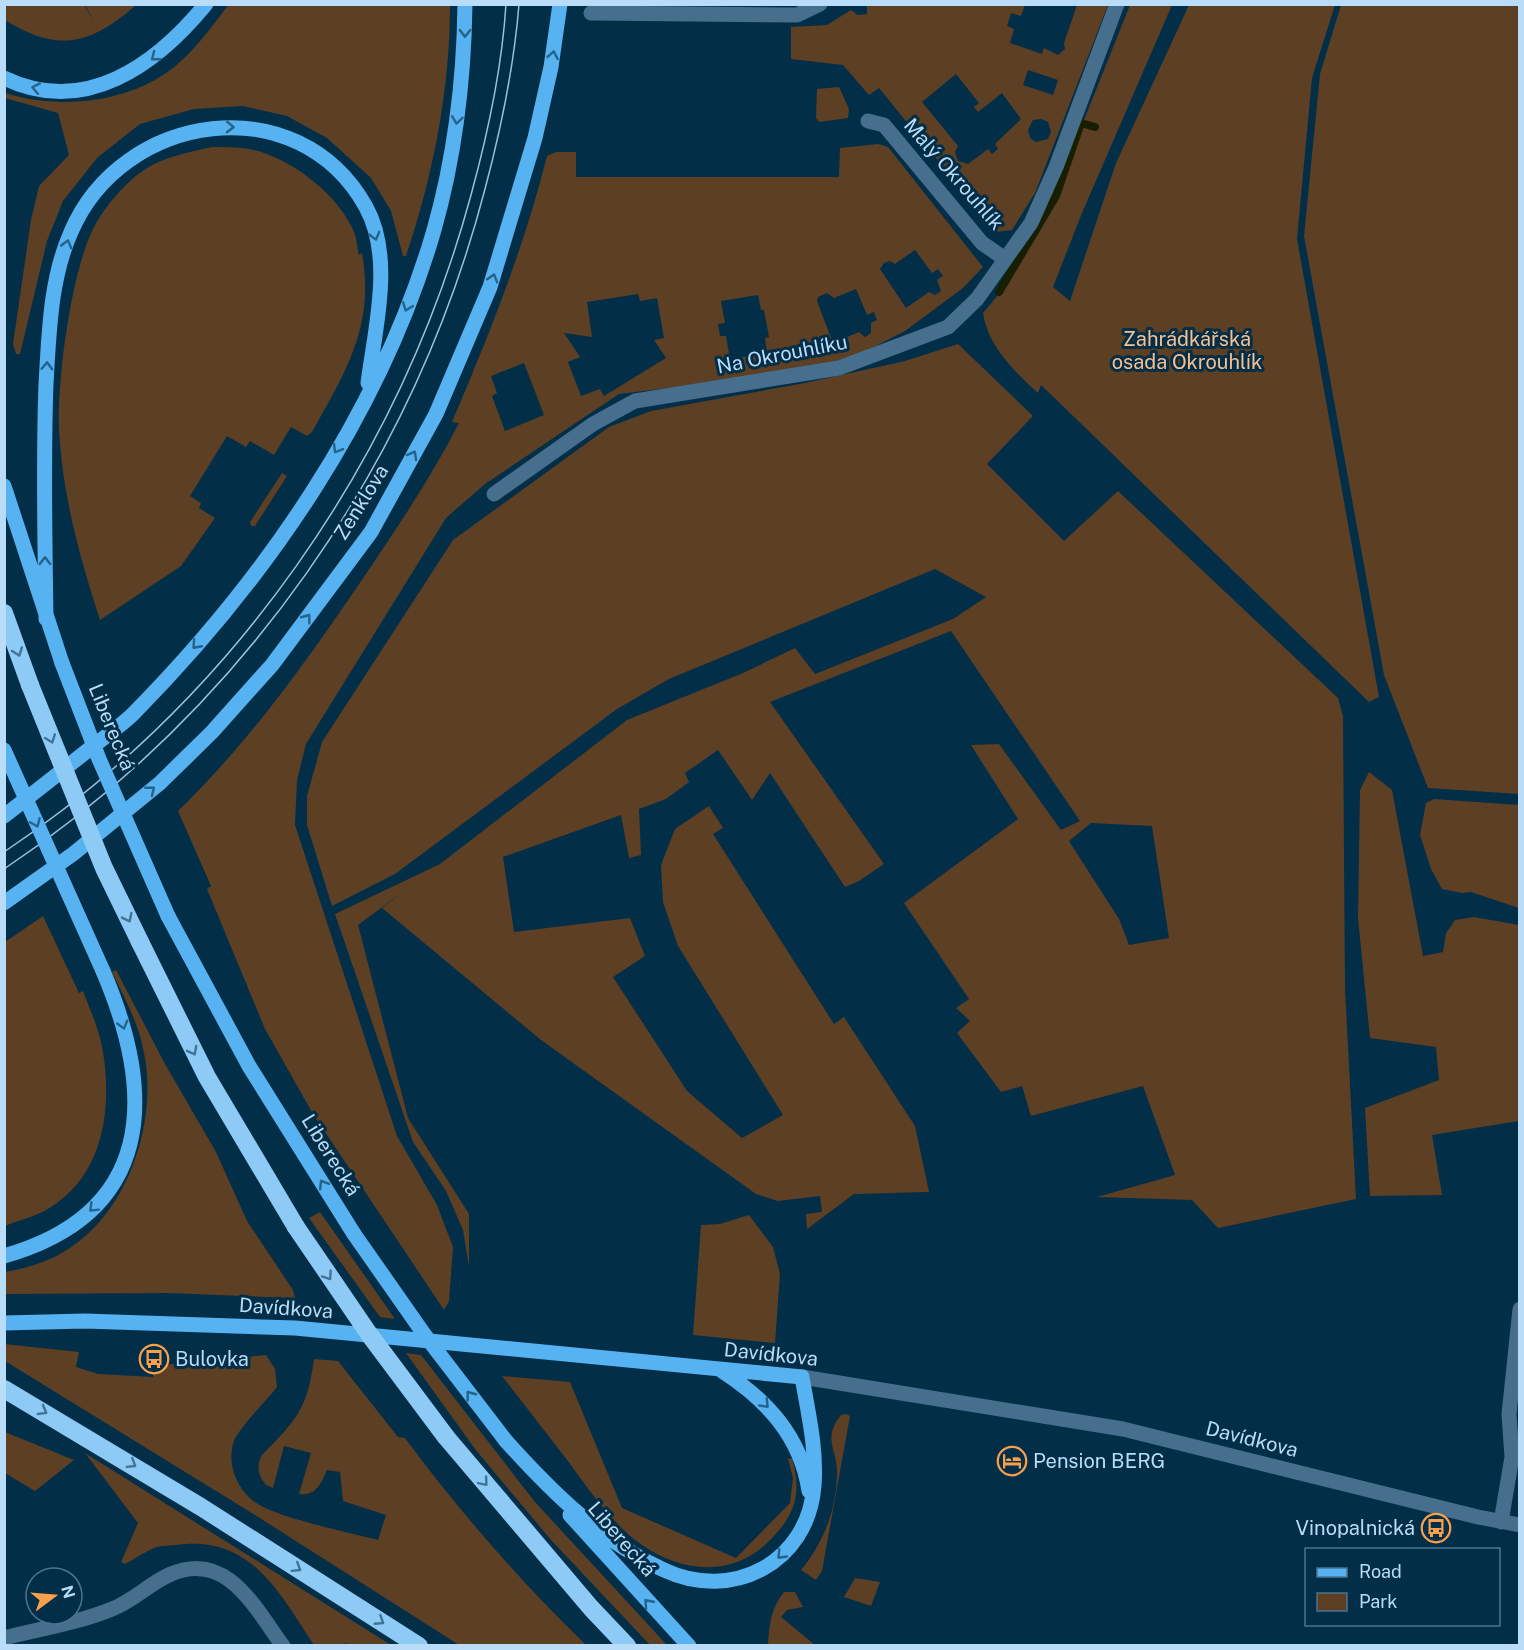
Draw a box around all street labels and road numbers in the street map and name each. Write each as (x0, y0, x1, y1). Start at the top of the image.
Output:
street label: Malý Okrouhlík (899, 113, 1009, 235)
street label: Na Okrouhlíku (715, 330, 849, 378)
street label: Zenklova (329, 460, 393, 544)
street label: Liberecká (84, 680, 140, 774)
street label: Liberecká (297, 1110, 365, 1200)
street label: Davídkova (238, 1293, 334, 1323)
street label: Davídkova (723, 1337, 819, 1371)
street label: Davídkova (1203, 1416, 1301, 1462)
street label: Liberecká (583, 1497, 661, 1581)

